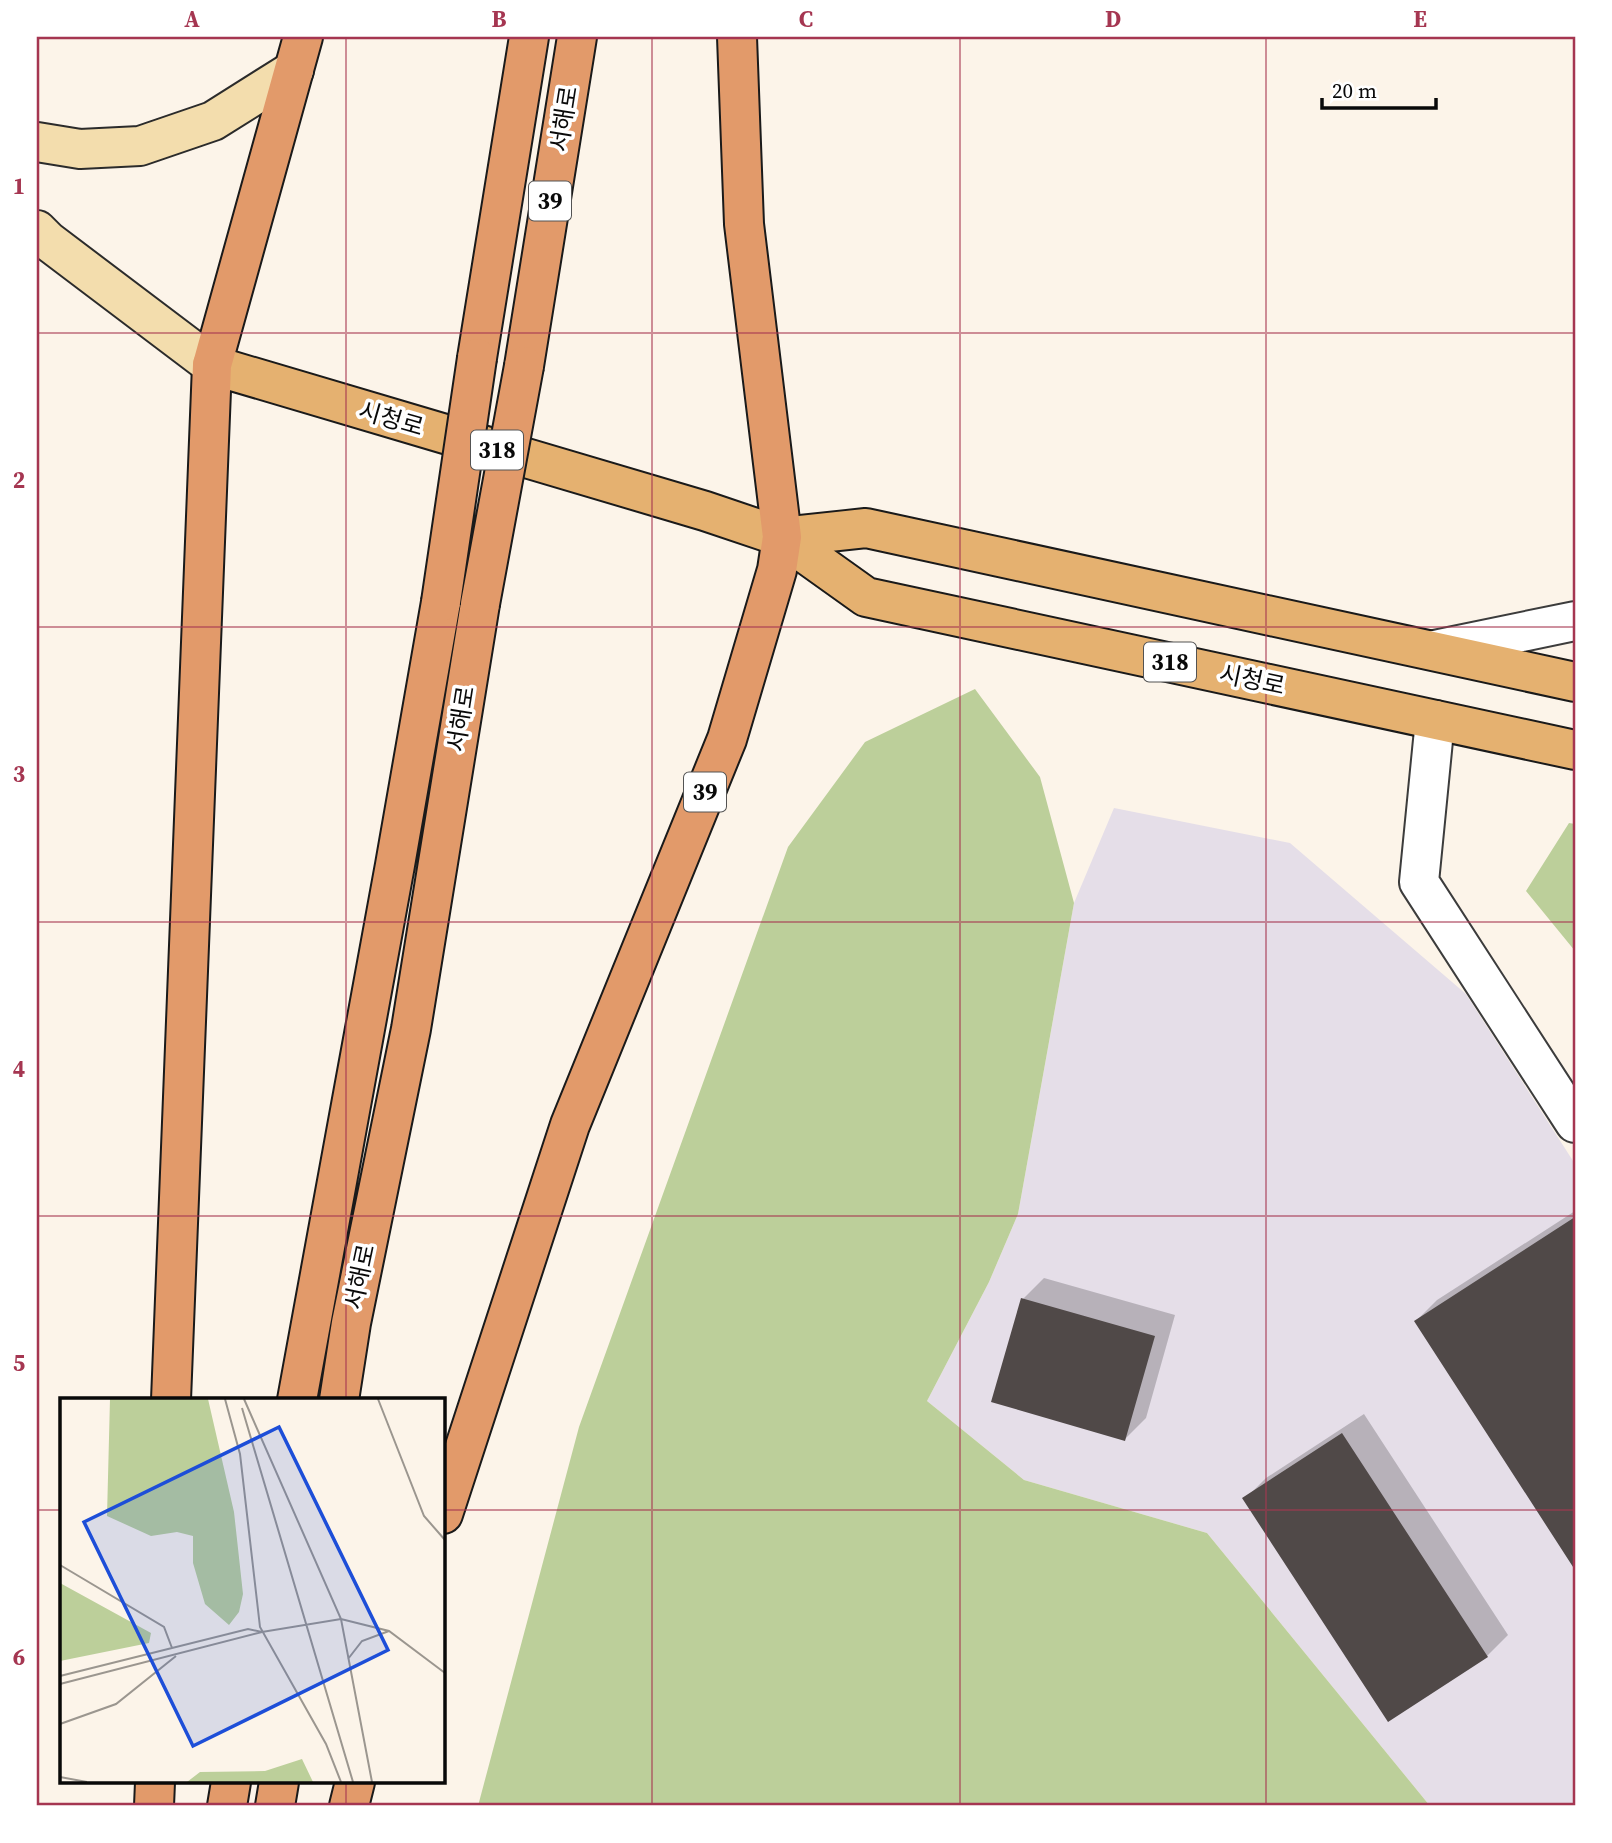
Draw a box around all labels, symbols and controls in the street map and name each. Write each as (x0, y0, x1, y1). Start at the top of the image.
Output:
text: A (184, 3, 200, 35)
text: B (492, 3, 507, 35)
text: C (799, 3, 813, 35)
text: D (1105, 3, 1121, 35)
text: E (1413, 3, 1427, 35)
scale bar (1322, 66, 1435, 110)
text: 20 m (1332, 76, 1377, 105)
street label: 서해로 (542, 84, 585, 154)
text: 1 (13, 170, 25, 202)
road number: 39 (529, 182, 571, 220)
street label: 시청로 (355, 394, 428, 444)
road number: 318 (471, 431, 523, 470)
text: 2 (13, 464, 25, 496)
road number: 318 (1144, 642, 1196, 682)
street label: 시청로 (1216, 656, 1288, 703)
street label: 서해로 (439, 684, 482, 754)
text: 3 (13, 758, 25, 790)
road number: 39 (684, 772, 726, 812)
text: 4 (13, 1053, 25, 1085)
street label: 서해로 (336, 1241, 383, 1313)
text: 5 (13, 1347, 25, 1379)
inset map (60, 1398, 444, 1784)
text: 6 (13, 1641, 25, 1673)

